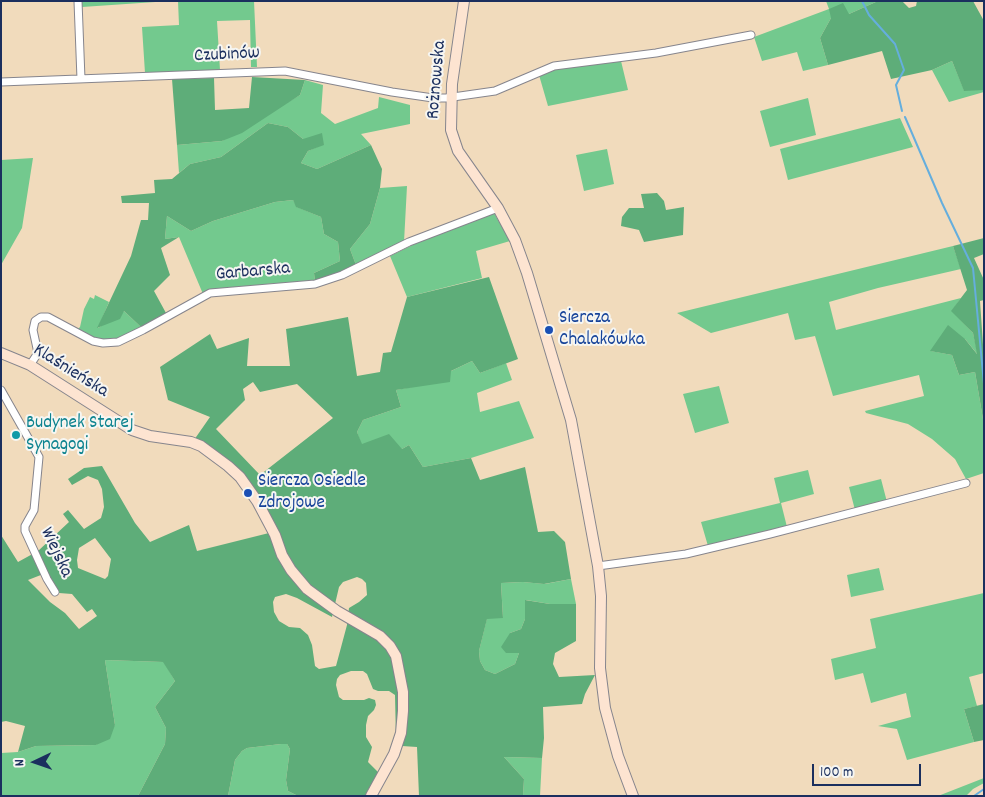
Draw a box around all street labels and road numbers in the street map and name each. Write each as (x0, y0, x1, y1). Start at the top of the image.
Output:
street label: Rożnowska (423, 40, 453, 120)
street label: Czubinów (193, 43, 261, 69)
street label: Garbarska (215, 258, 291, 288)
street label: Klaśnieńska (28, 340, 112, 404)
street label: Wiejska (34, 524, 76, 582)

